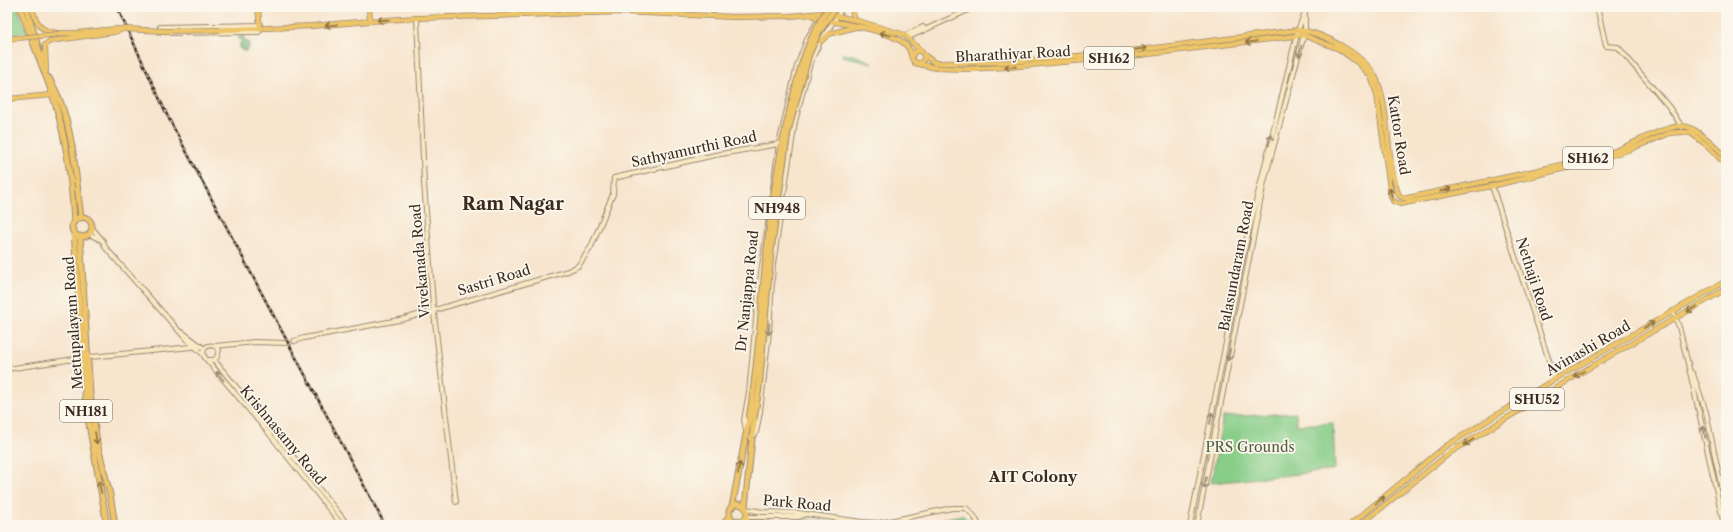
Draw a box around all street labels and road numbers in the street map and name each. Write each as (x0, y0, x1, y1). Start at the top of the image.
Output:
street label: Bharathiyar Road (955, 42, 1072, 66)
road number: SH162 (1084, 47, 1134, 69)
street label: Kattor Road (1384, 94, 1414, 177)
street label: Sathyamurthi Road (630, 127, 759, 171)
road number: SH162 (1563, 147, 1613, 169)
road number: NH948 (749, 197, 805, 219)
street label: Balasundaram Road (1215, 199, 1258, 333)
street label: Vivekanada Road (406, 203, 434, 320)
street label: Dr Nanjappa Road (732, 229, 762, 353)
street label: Nethaji Road (1512, 235, 1556, 323)
street label: Mettupalayam Road (59, 255, 87, 390)
street label: Sastri Road (455, 260, 533, 300)
street label: Avinashi Road (1542, 316, 1634, 380)
street label: Krishnasamy Road (236, 382, 330, 489)
road number: SHU52 (1510, 388, 1564, 410)
road number: NH181 (60, 400, 112, 422)
street label: Park Road (762, 491, 832, 515)

